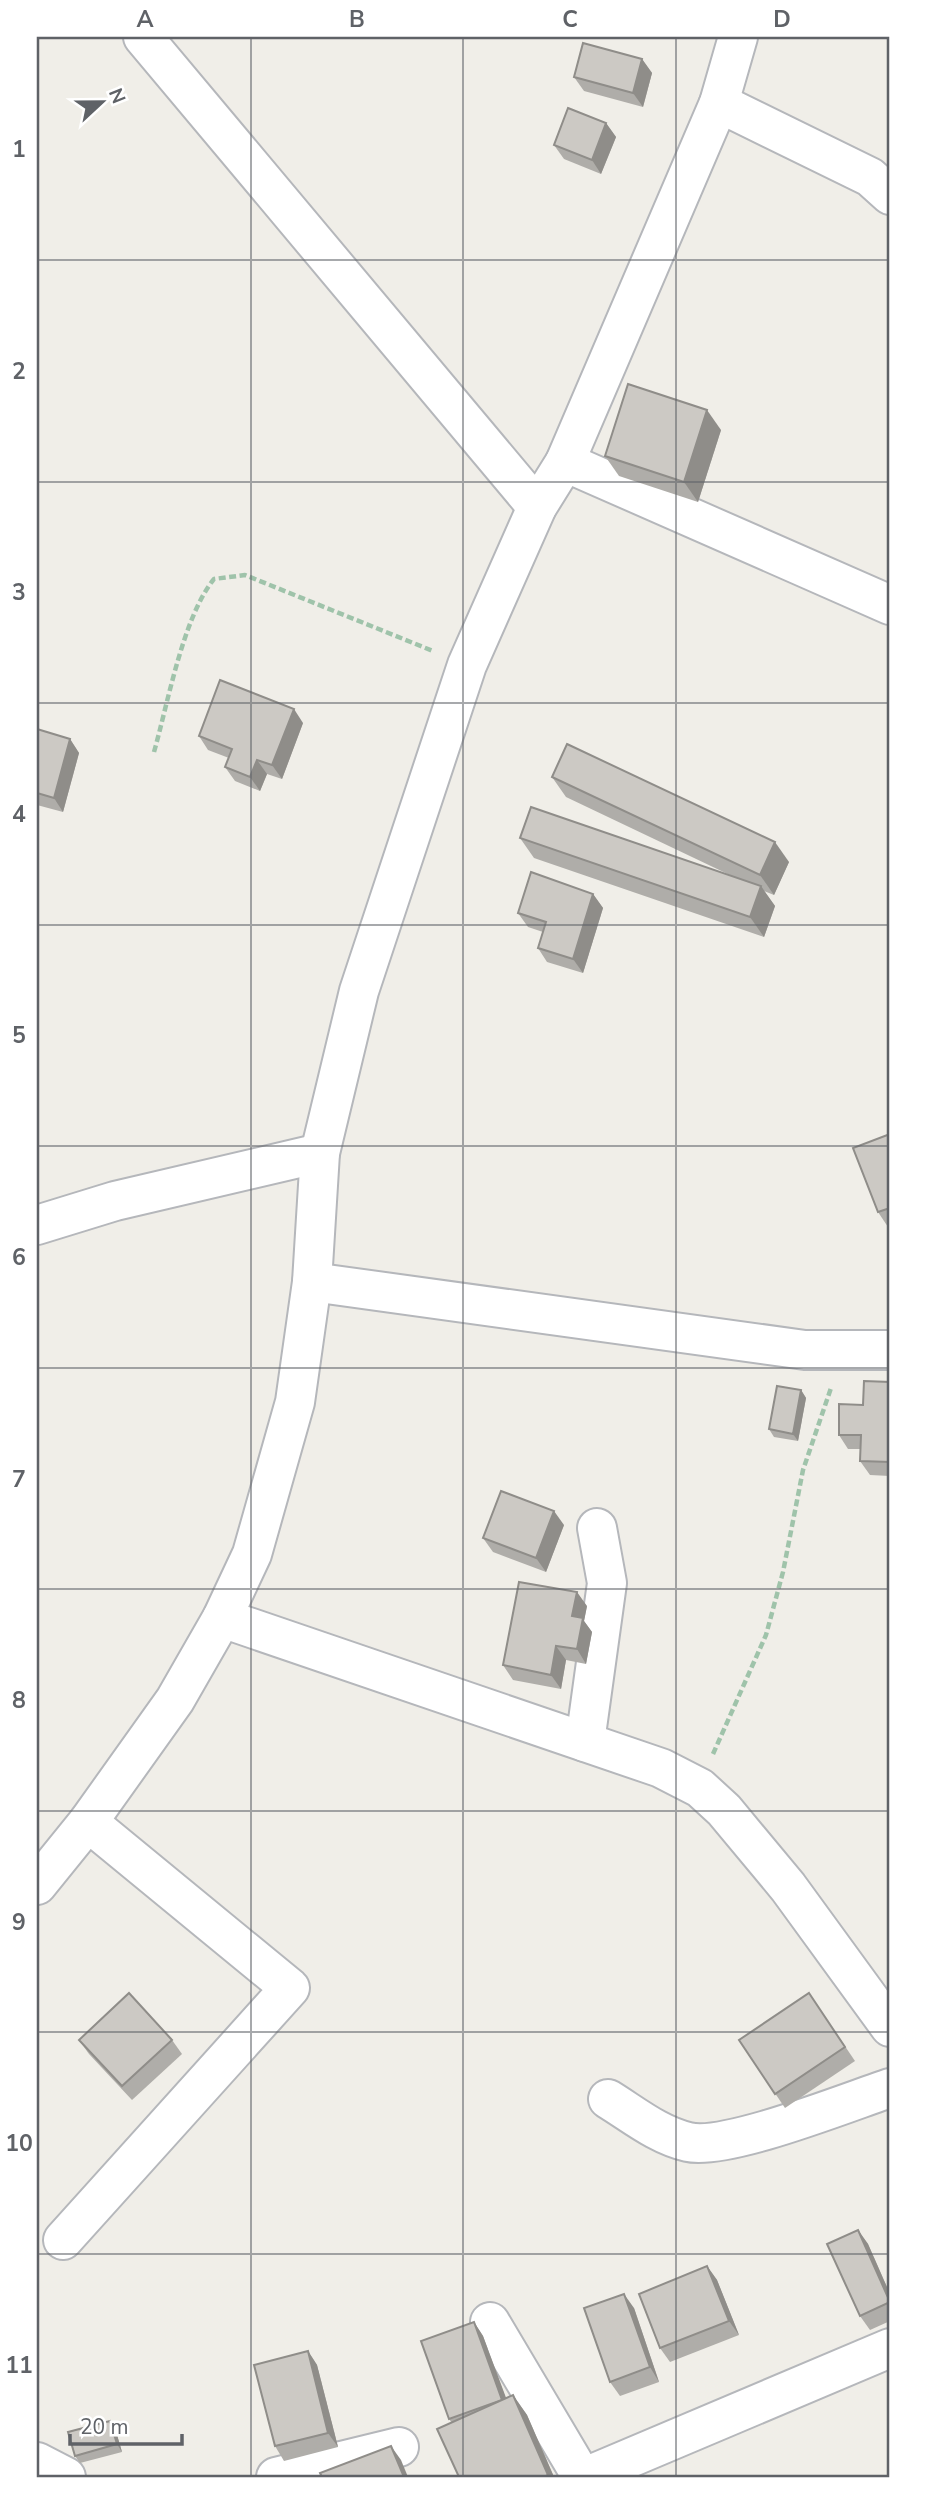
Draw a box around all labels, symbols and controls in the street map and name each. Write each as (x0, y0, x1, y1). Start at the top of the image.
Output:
text: A (136, 4, 154, 35)
text: B (349, 4, 365, 35)
text: C (562, 4, 578, 35)
text: D (773, 4, 791, 35)
north arrow (66, 66, 136, 136)
text: N (102, 85, 132, 107)
text: 1 (12, 134, 26, 165)
text: 2 (12, 356, 26, 387)
text: 3 (12, 577, 26, 608)
text: 4 (12, 799, 26, 830)
text: 5 (12, 1020, 26, 1051)
text: 6 (12, 1242, 26, 1273)
text: 7 (12, 1464, 26, 1495)
text: 8 (12, 1685, 26, 1716)
text: 9 (12, 1907, 26, 1938)
text: 10 (5, 2128, 33, 2159)
text: 11 (5, 2350, 33, 2381)
scale bar (70, 2402, 182, 2446)
text: 20 m (80, 2413, 129, 2441)

